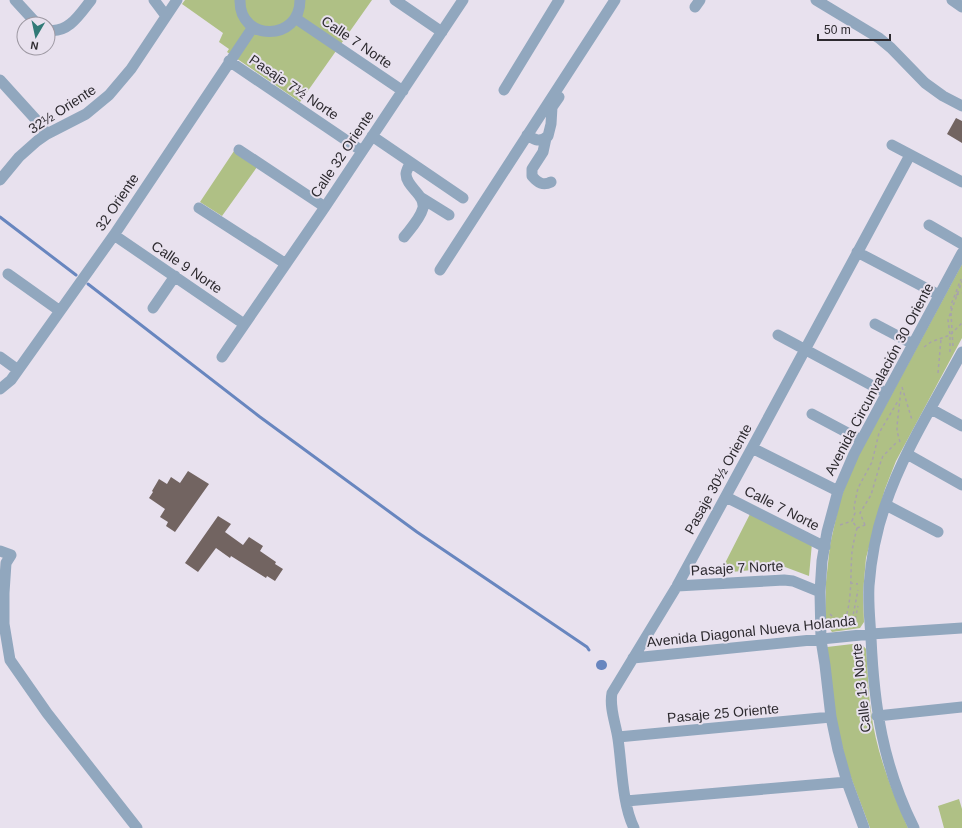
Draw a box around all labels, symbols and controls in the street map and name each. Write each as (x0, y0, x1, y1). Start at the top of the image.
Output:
street label: Calle 7 Norte (319, 13, 396, 72)
north arrow (16, 16, 56, 56)
scale bar (818, 16, 890, 42)
text: 50 m (824, 23, 851, 37)
text: N (30, 39, 39, 52)
street label: Pasaje 7½ Norte (246, 51, 342, 123)
street label: 32½ Oriente (25, 81, 99, 137)
street label: Calle 32 Oriente (307, 107, 377, 200)
street label: 32 Oriente (92, 170, 142, 234)
street label: Calle 9 Norte (149, 238, 226, 297)
street label: Avenida Circunvalación 30 Oriente (821, 280, 937, 478)
street label: Pasaje 30½ Oriente (681, 421, 755, 537)
street label: Calle 7 Norte (742, 482, 822, 534)
street label: Pasaje 7 Norte (690, 558, 784, 578)
street label: Avenida Diagonal Nueva Holanda (646, 612, 856, 650)
street label: Calle 13 Norte (848, 642, 874, 733)
street label: Pasaje 25 Oriente (666, 700, 780, 726)

